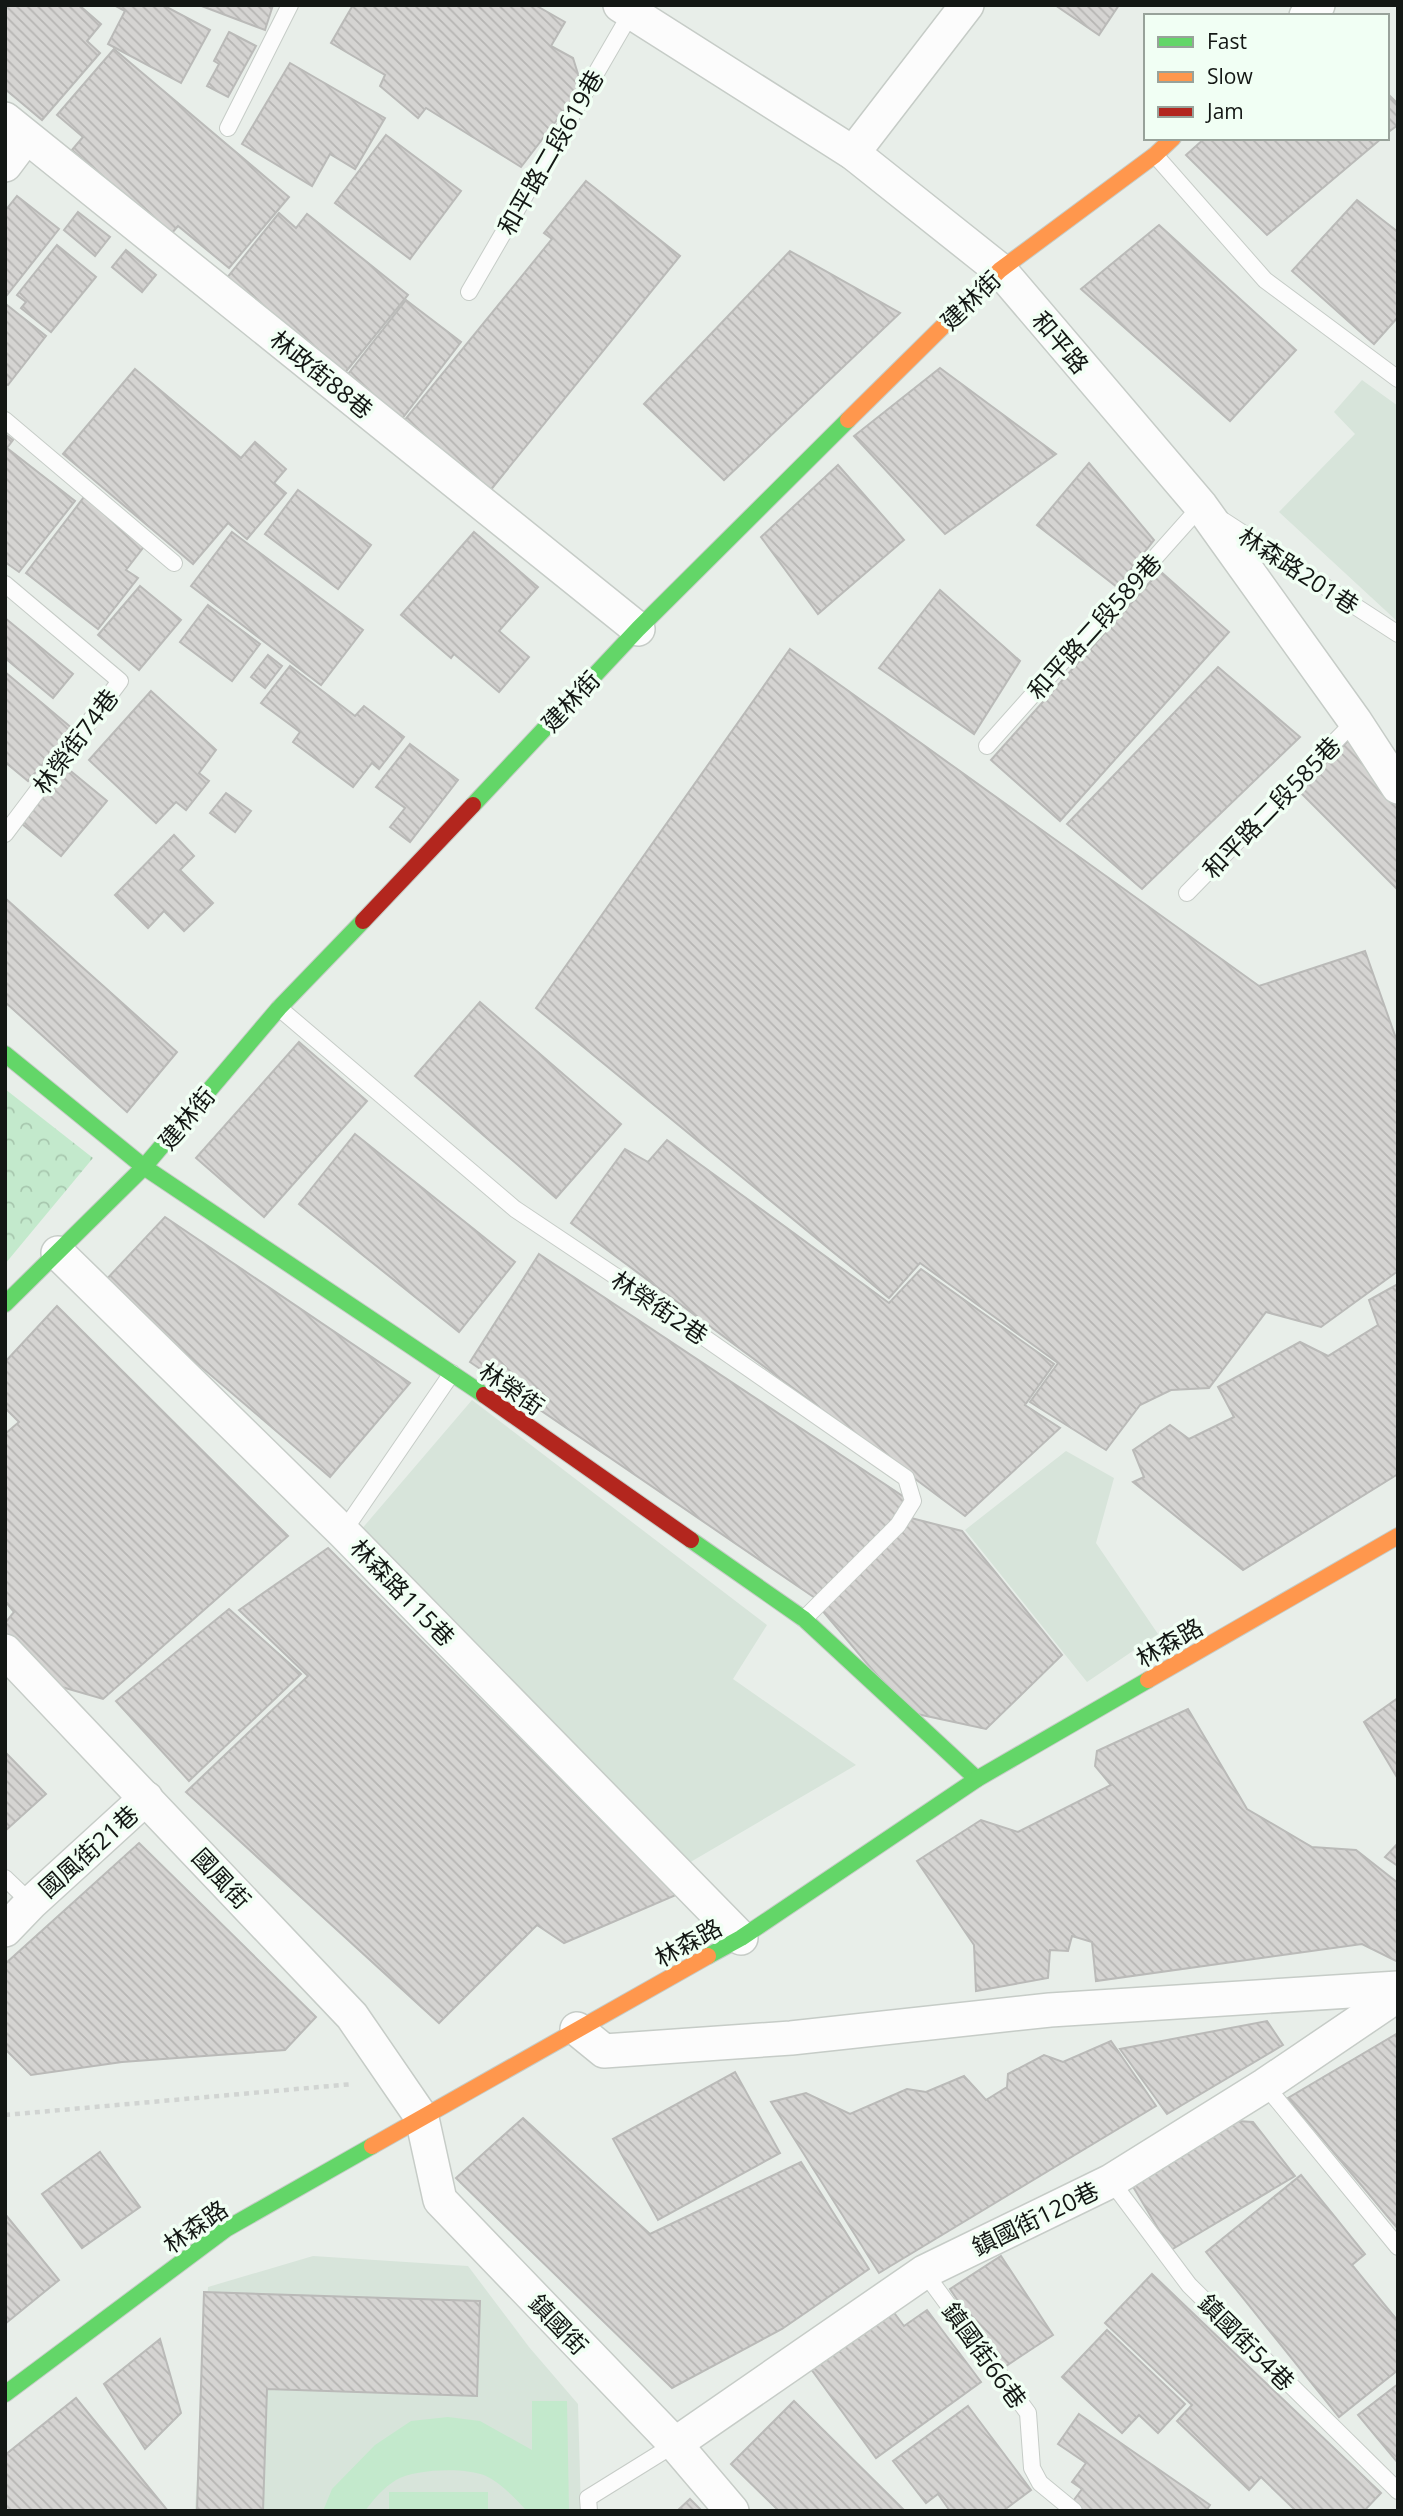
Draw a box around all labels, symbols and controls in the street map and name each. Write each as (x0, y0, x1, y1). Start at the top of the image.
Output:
legend (1144, 14, 1389, 140)
text: Fast (1207, 27, 1247, 55)
text: Slow (1207, 62, 1253, 90)
street label: 和平路二段619巷 (489, 64, 611, 240)
text: Jam (1205, 97, 1244, 125)
street label: 建林街 (933, 263, 1007, 337)
street label: 和平路 (1025, 304, 1097, 380)
street label: 林政街88巷 (264, 322, 380, 426)
street label: 林森路201巷 (1232, 519, 1366, 621)
street label: 和平路二段589巷 (1020, 546, 1168, 706)
street label: 建林街 (533, 663, 607, 739)
street label: 林榮街74巷 (25, 682, 125, 800)
street label: 和平路二段585巷 (1195, 729, 1347, 885)
street label: 建林街 (150, 1080, 222, 1156)
street label: 林榮街2巷 (605, 1263, 715, 1351)
street label: 林榮街 (473, 1354, 551, 1422)
street label: 林森路115巷 (343, 1531, 463, 1653)
street label: 林森路 (1130, 1610, 1208, 1674)
street label: 國風街21巷 (31, 1797, 145, 1905)
street label: 國風街 (185, 1840, 259, 1916)
street label: 林森路 (649, 1910, 727, 1974)
street label: 鎮國街120巷 (966, 2173, 1104, 2263)
street label: 林森路 (156, 2192, 234, 2260)
street label: 鎮國街 (522, 2287, 596, 2361)
street label: 鎮國街54巷 (1192, 2287, 1302, 2397)
street label: 鎮國街66巷 (935, 2295, 1035, 2415)

